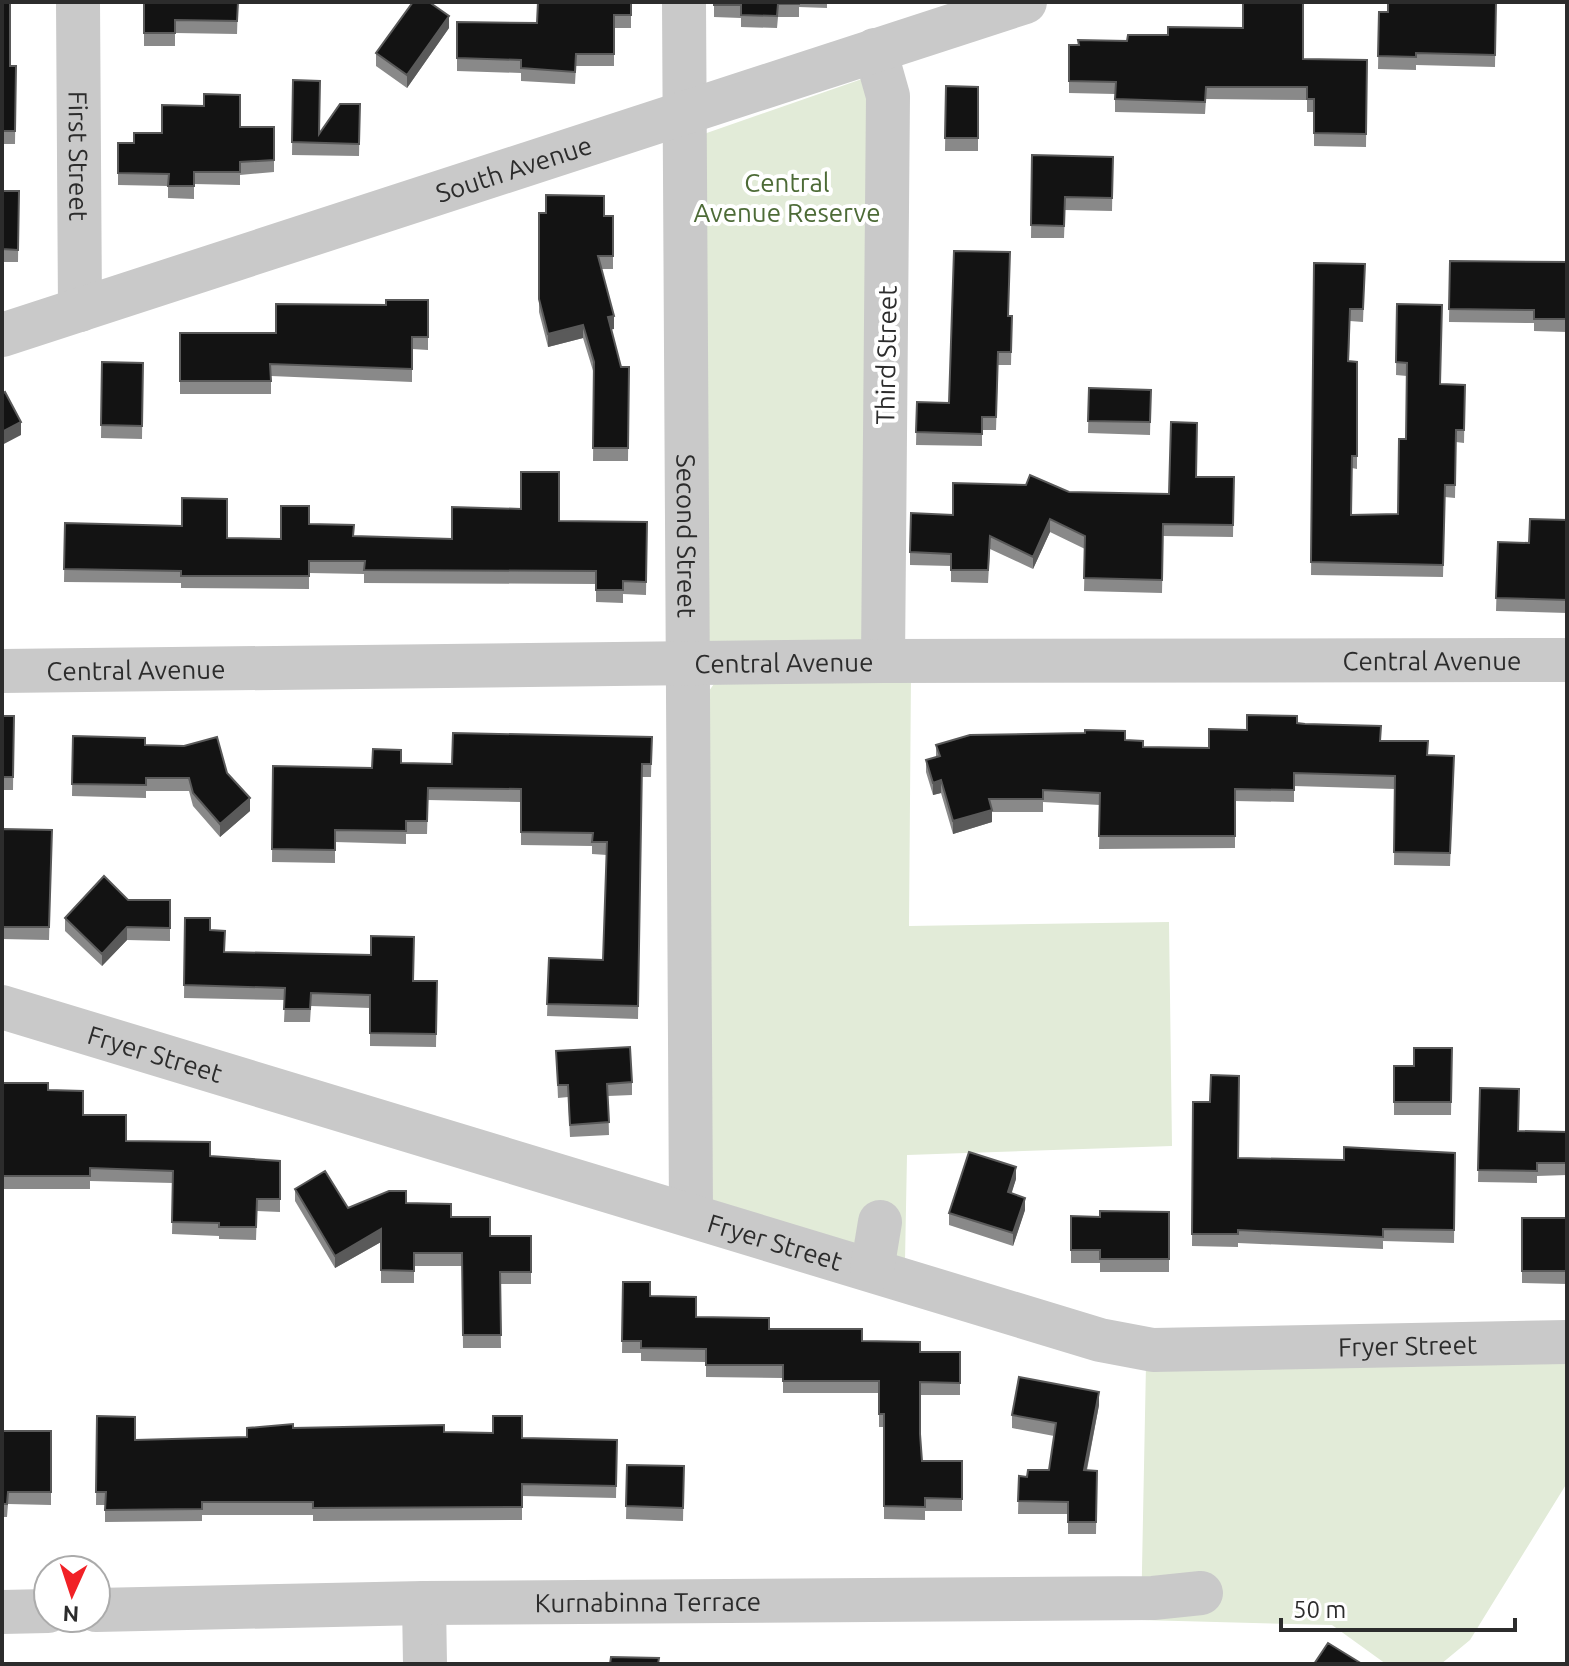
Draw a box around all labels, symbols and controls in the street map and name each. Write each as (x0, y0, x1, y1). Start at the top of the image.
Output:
street label: First Street (64, 91, 94, 221)
street label: South Avenue (432, 130, 595, 207)
park label: Central Avenue Reserve (693, 168, 881, 227)
street label: Third Street (870, 285, 902, 425)
street label: Second Street (672, 454, 702, 618)
street label: Central Avenue (1342, 646, 1521, 675)
street label: Central Avenue (694, 647, 874, 678)
street label: Central Avenue (46, 654, 226, 685)
street label: Fryer Street (84, 1019, 226, 1087)
street label: Fryer Street (705, 1207, 846, 1276)
street label: Fryer Street (1338, 1329, 1477, 1361)
north arrow (32, 1554, 112, 1634)
scale bar (1281, 1582, 1515, 1632)
street label: Kurnabinna Terrace (535, 1586, 761, 1617)
text: 50 m (1293, 1596, 1346, 1623)
text: N (62, 1602, 80, 1627)

